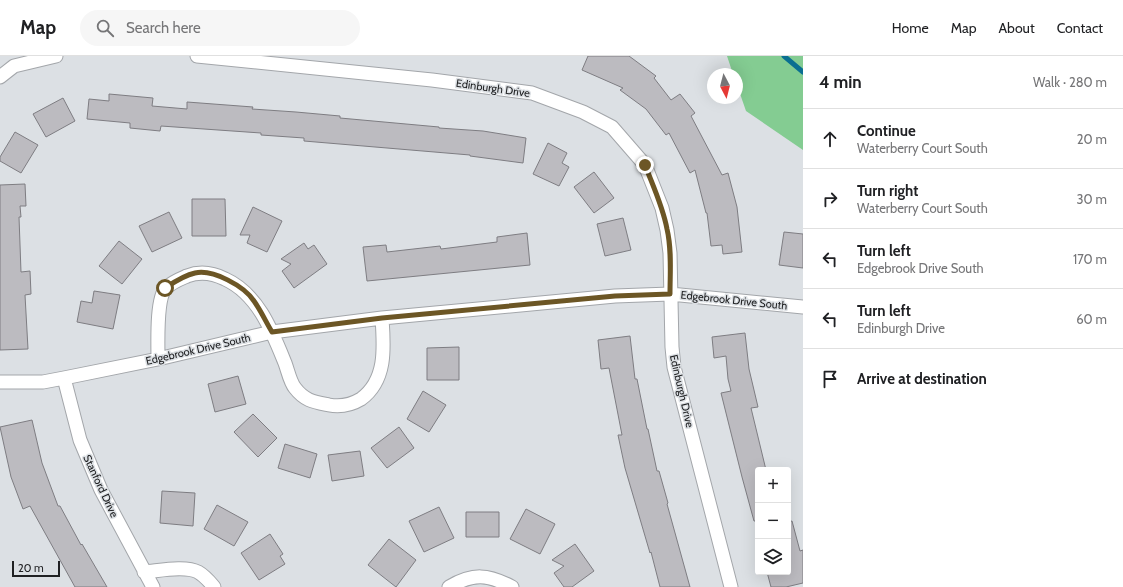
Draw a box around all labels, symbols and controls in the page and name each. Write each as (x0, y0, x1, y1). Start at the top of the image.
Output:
search box (80, 10, 360, 46)
text: Map (20, 16, 56, 39)
icon: search (94, 17, 116, 39)
text: Search here (126, 19, 201, 37)
text: Home (892, 19, 929, 37)
text: Map (951, 19, 976, 37)
text: About (998, 19, 1035, 37)
text: Contact (1057, 19, 1103, 37)
north arrow (707, 68, 743, 104)
text: 4 min (819, 72, 862, 92)
text: Walk · 280 m (1033, 74, 1107, 90)
street label: Edinburgh Drive (455, 76, 531, 100)
text: Continue (857, 122, 916, 140)
icon: ahead (819, 128, 841, 150)
text: 20 m (1077, 131, 1107, 147)
text: Waterberry Court South (857, 140, 988, 156)
route end (636, 156, 654, 174)
text: Turn right (857, 182, 918, 200)
icon: right (819, 188, 841, 210)
text: 30 m (1077, 191, 1107, 207)
text: Waterberry Court South (857, 200, 988, 216)
text: Turn left (857, 242, 911, 260)
icon: left (819, 248, 841, 270)
text: 170 m (1073, 251, 1107, 267)
text: Edgebrook Drive South (857, 260, 984, 276)
route start (156, 279, 174, 297)
street label: Edgebrook Drive South (680, 287, 788, 313)
text: Turn left (857, 302, 911, 320)
icon: left (819, 308, 841, 330)
text: 60 m (1076, 311, 1107, 327)
text: Edinburgh Drive (857, 320, 945, 336)
street label: Edgebrook Drive South (144, 330, 252, 368)
street label: Edinburgh Drive (667, 353, 697, 429)
icon: arrive (819, 368, 841, 390)
text: Arrive at destination (857, 370, 987, 388)
street label: Stanford Drive (80, 452, 122, 520)
map controls (755, 467, 791, 575)
button: + (755, 467, 791, 503)
button: − (755, 503, 791, 539)
button: layers (755, 539, 791, 575)
scale bar (12, 559, 60, 578)
text: 20 m (18, 561, 44, 575)

